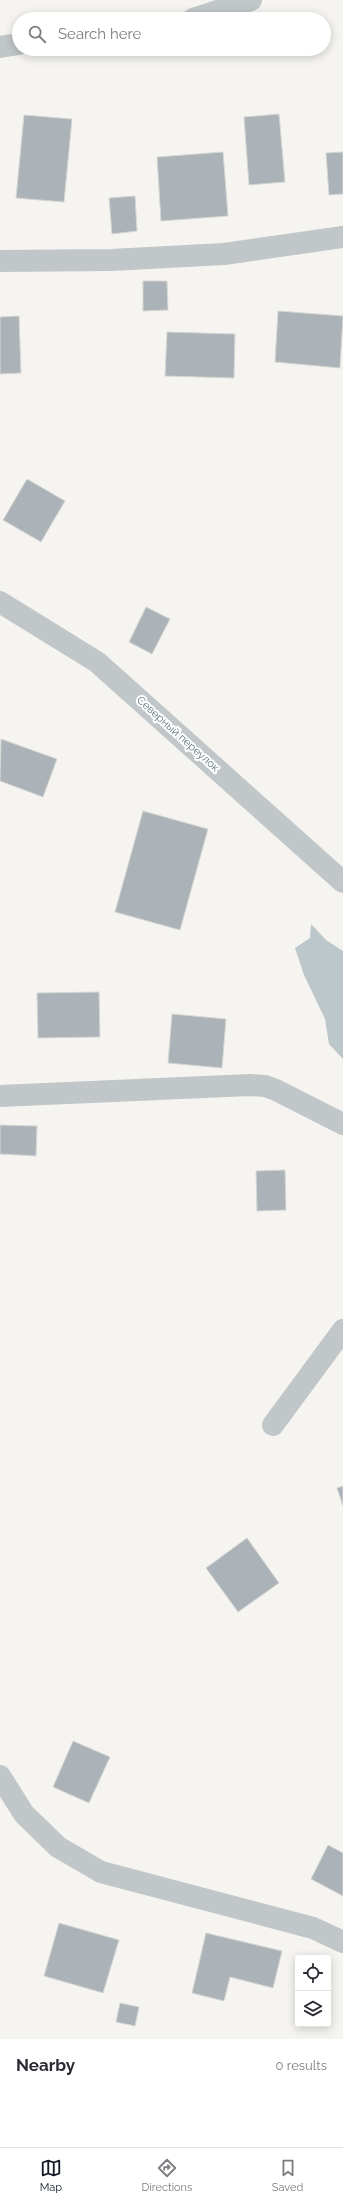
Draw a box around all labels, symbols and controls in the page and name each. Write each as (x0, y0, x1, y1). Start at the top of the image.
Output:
search box (12, 12, 331, 56)
icon: search (26, 23, 48, 45)
text: Search here (58, 25, 141, 43)
street label: Северный переулок (134, 693, 222, 775)
map controls (295, 1955, 331, 2027)
button: locate (295, 1955, 331, 1991)
button: layers (295, 1991, 331, 2027)
text: Nearby (16, 2055, 75, 2075)
text: 0 results (276, 2058, 327, 2073)
tab: Map (40, 2157, 62, 2194)
tab: Directions (142, 2157, 192, 2194)
tab: Saved (272, 2157, 303, 2194)

